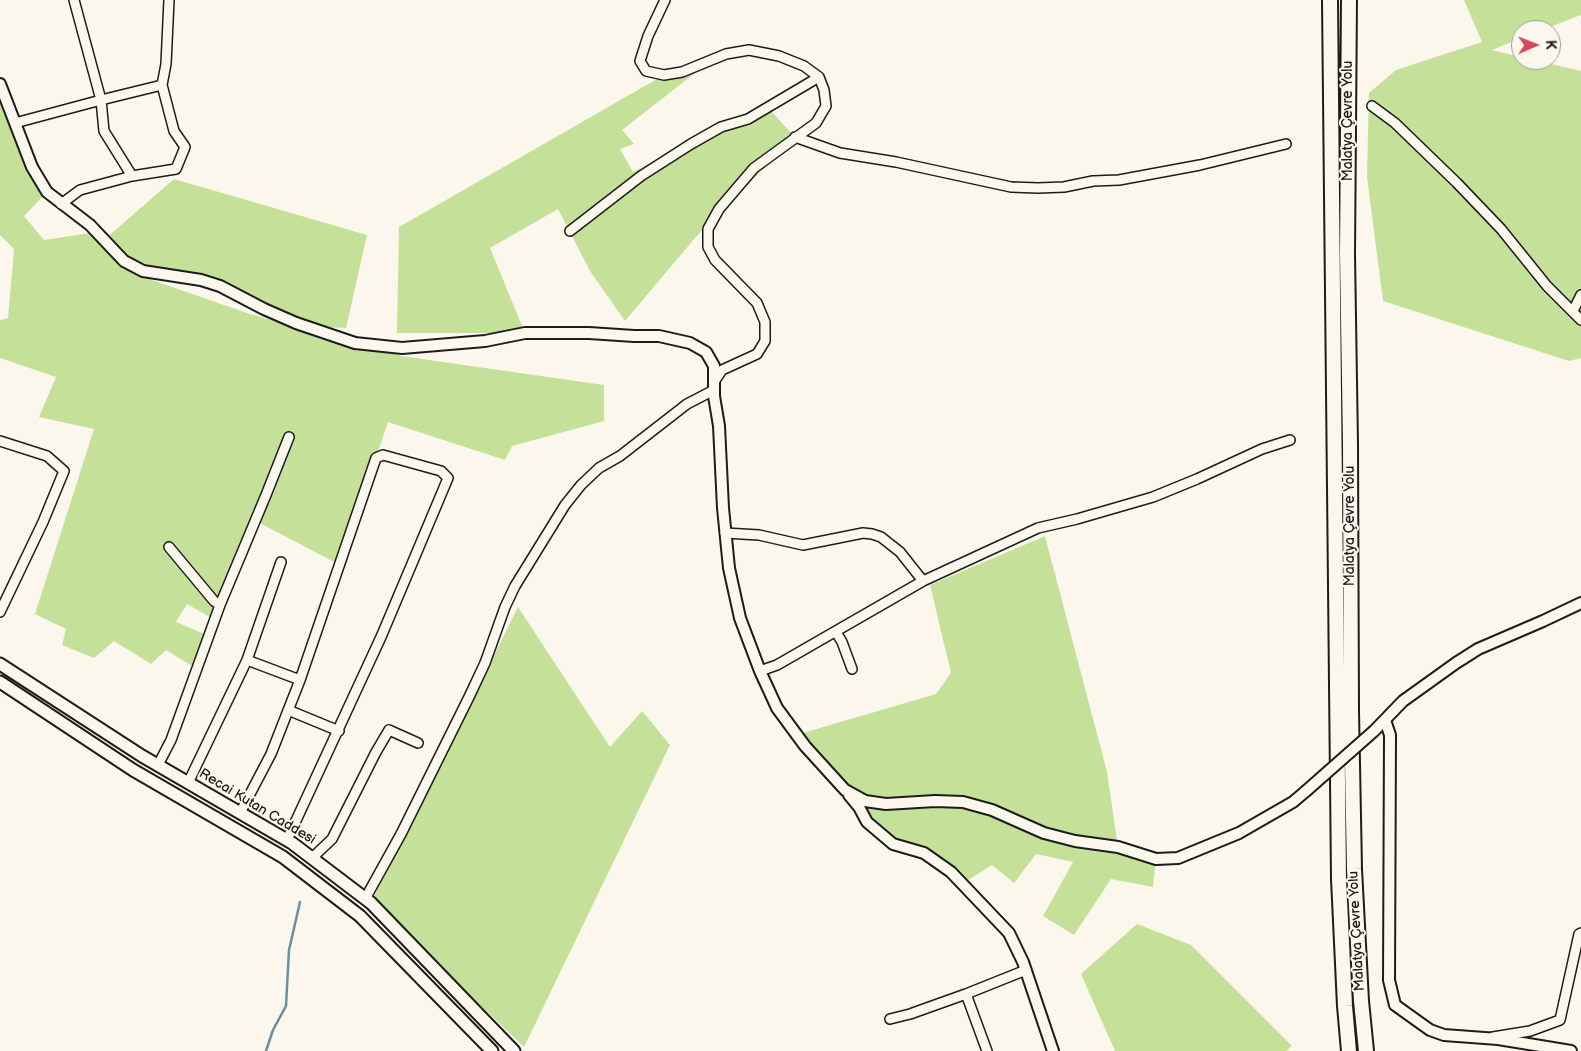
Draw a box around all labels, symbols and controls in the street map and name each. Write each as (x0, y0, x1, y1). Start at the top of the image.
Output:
north arrow (1511, 20, 1561, 70)
text: K (1542, 40, 1559, 50)
street label: Malatya Çevre Yolu (1340, 61, 1356, 181)
street label: Malatya Çevre Yolu (1342, 466, 1358, 586)
street label: Recai Kutan Caddesi (196, 766, 318, 848)
street label: Malatya Çevre Yolu (1345, 870, 1369, 992)

